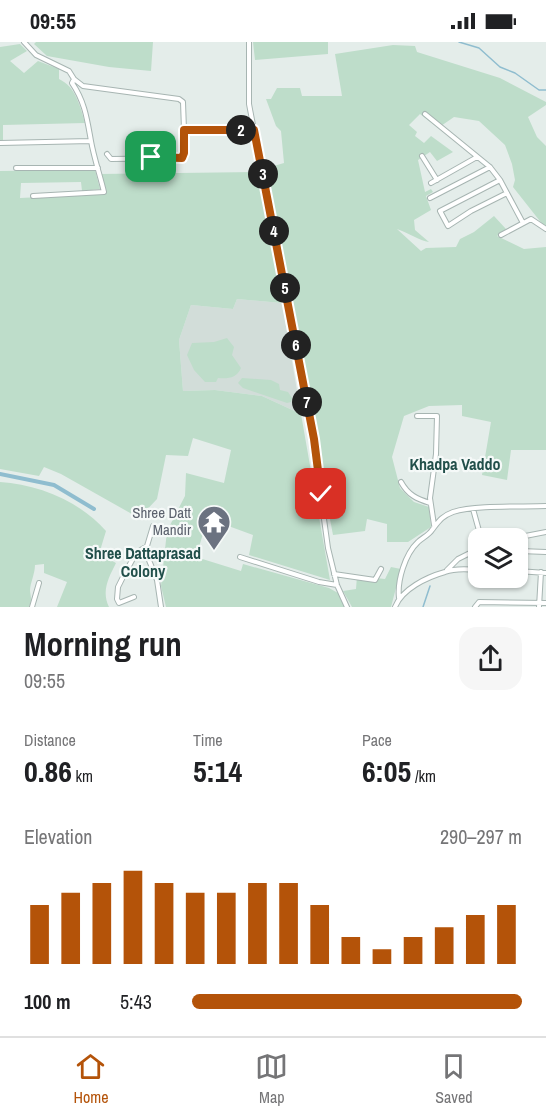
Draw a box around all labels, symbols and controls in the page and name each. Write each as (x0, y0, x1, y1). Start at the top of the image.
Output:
text: 09:55 (30, 6, 76, 36)
pin: 2 (226, 115, 256, 145)
text: 2 (237, 119, 245, 141)
pin (125, 131, 176, 182)
icon: arrive (134, 140, 167, 173)
pin: 3 (248, 159, 278, 189)
text: 3 (259, 163, 267, 185)
pin: 4 (259, 216, 289, 246)
text: 4 (270, 220, 278, 242)
pin: 5 (270, 273, 300, 303)
text: 5 (281, 277, 289, 299)
pin: 6 (281, 330, 311, 360)
text: 6 (292, 334, 300, 356)
pin: 7 (292, 387, 322, 417)
text: 7 (303, 391, 311, 413)
district label: Khadpa Vaddo (409, 453, 501, 475)
pin (295, 468, 346, 519)
icon: check (304, 477, 337, 510)
place label: Shree Datt Mandir (132, 502, 192, 540)
temple icon: Shree Datt Mandir (196, 504, 232, 551)
map controls (468, 528, 528, 588)
button: layers (468, 528, 528, 588)
district label: Shree Dattaprasad Colony (85, 542, 201, 582)
text: Morning run (24, 622, 182, 666)
button: share (459, 627, 522, 690)
text: 09:55 (24, 667, 65, 694)
text: Distance (24, 729, 76, 751)
text: Time (193, 729, 223, 751)
text: Pace (362, 729, 392, 751)
text: 0.86 (24, 751, 72, 791)
text: 5:14 (193, 751, 242, 791)
text: 6:05 (362, 751, 411, 791)
text: km (72, 765, 93, 787)
text: /km (411, 765, 436, 787)
text: Elevation (24, 823, 92, 850)
text: 290–297 m (440, 823, 522, 850)
text: 100 m (24, 988, 71, 1015)
text: 5:43 (120, 988, 152, 1015)
tab: Home (73, 1050, 108, 1108)
tab: Map (255, 1050, 288, 1108)
tab: Saved (435, 1050, 473, 1108)

